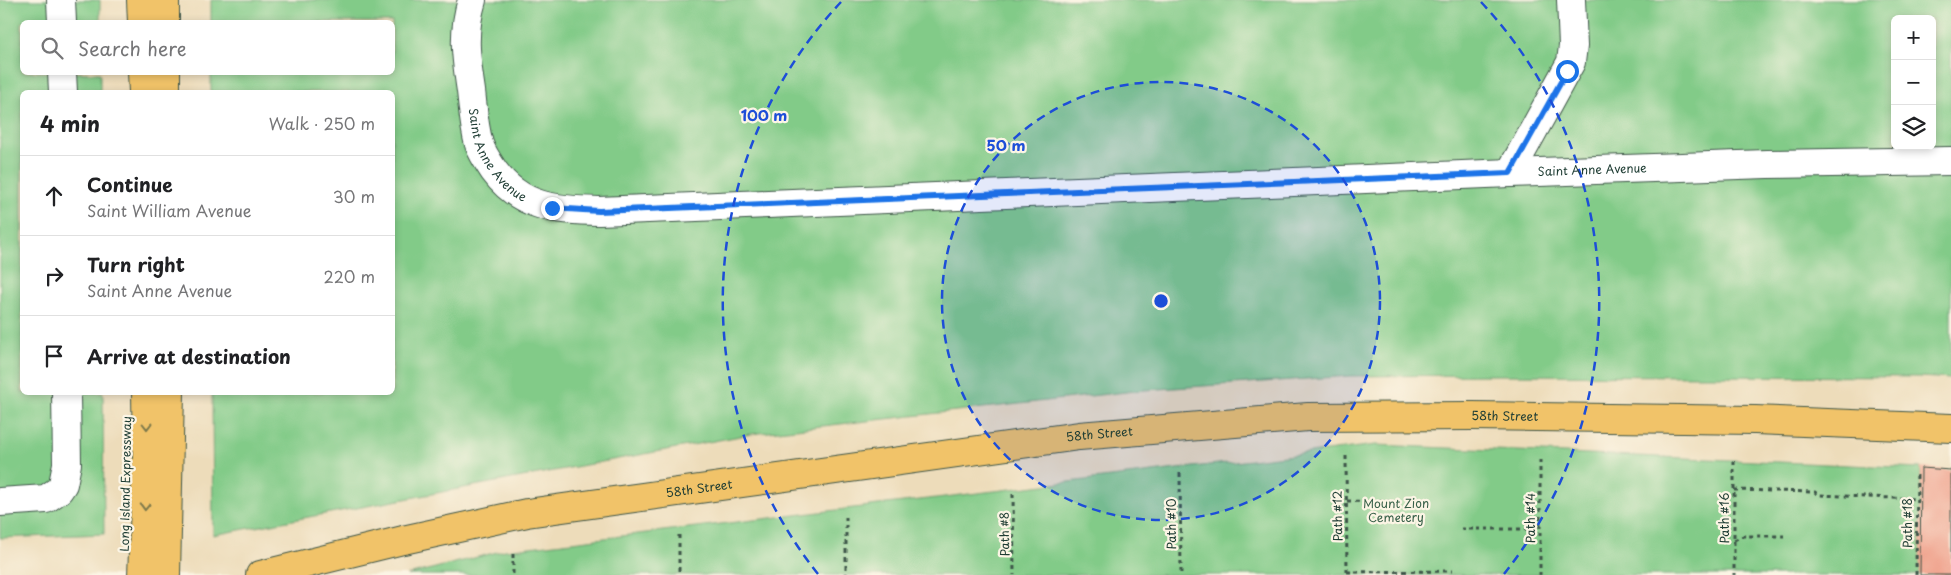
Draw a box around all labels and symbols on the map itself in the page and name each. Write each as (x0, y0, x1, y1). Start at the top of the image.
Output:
route start (1556, 60, 1579, 83)
text: 100 m (741, 103, 787, 126)
street label: Saint Anne Avenue (465, 107, 531, 206)
text: 50 m (987, 133, 1025, 156)
street label: Saint Anne Avenue (1537, 158, 1647, 180)
route end (541, 197, 564, 220)
centre of rings (1152, 292, 1170, 310)
street label: 58th Street (1471, 406, 1538, 425)
street label: Long Island Expressway (115, 416, 135, 552)
one-way arrow (142, 422, 152, 430)
street label: 58th Street (1065, 422, 1134, 446)
street label: 58th Street (665, 474, 734, 502)
street label: Path #12 (1328, 490, 1346, 542)
street label: Path #14 (1521, 493, 1539, 543)
street label: Path #16 (1715, 493, 1733, 543)
park label: Mount Zion Cemetery (1363, 494, 1429, 526)
street label: Path #10 (1162, 498, 1180, 550)
street label: Path #18 (1898, 498, 1916, 548)
one-way arrow (140, 504, 150, 512)
street label: Path #8 (995, 512, 1013, 556)

